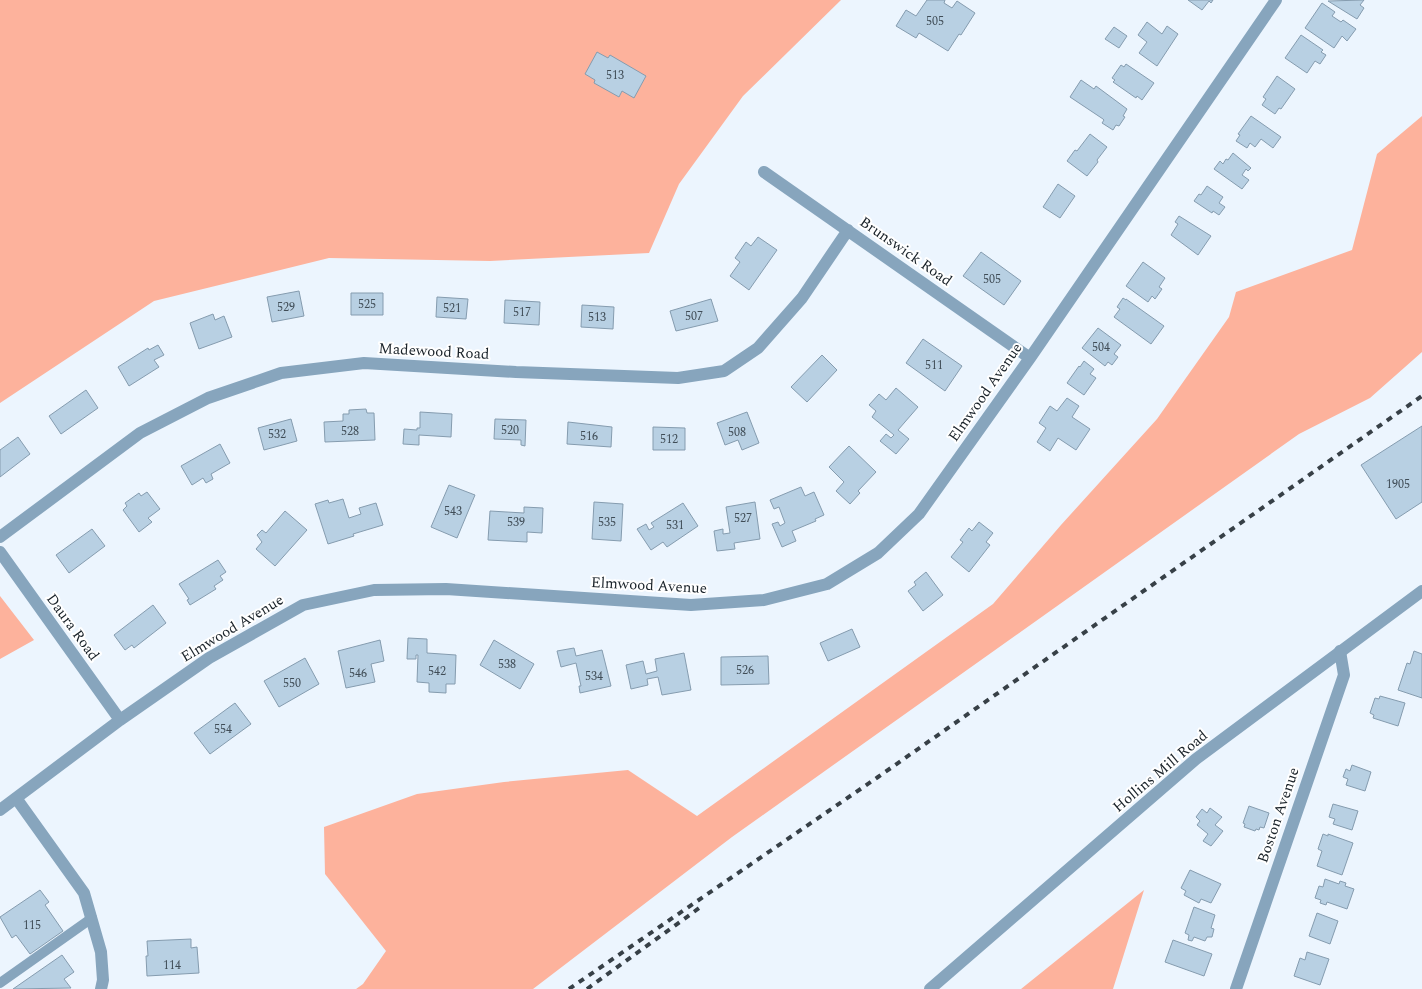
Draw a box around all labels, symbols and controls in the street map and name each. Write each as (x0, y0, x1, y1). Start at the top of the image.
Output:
house number: 505 (926, 12, 944, 31)
house number: 513 (606, 66, 624, 85)
street label: Brunswick Road (855, 211, 957, 292)
house number: 505 (983, 270, 1001, 289)
house number: 525 (358, 295, 376, 314)
house number: 529 (277, 298, 295, 317)
house number: 521 (443, 299, 461, 318)
house number: 517 (513, 303, 531, 322)
house number: 507 (685, 307, 703, 326)
house number: 513 (588, 308, 606, 327)
street label: Madewood Road (378, 337, 490, 366)
street label: Elmwood Avenue (943, 338, 1028, 446)
house number: 504 (1092, 338, 1110, 357)
house number: 511 (925, 356, 943, 375)
house number: 520 (501, 421, 519, 440)
house number: 528 (341, 422, 359, 441)
house number: 508 (728, 423, 746, 442)
house number: 532 (268, 425, 286, 444)
house number: 516 (580, 427, 598, 446)
house number: 512 (660, 430, 678, 449)
house number: 1905 (1386, 475, 1410, 494)
house number: 543 (444, 502, 462, 521)
house number: 527 (734, 509, 752, 528)
house number: 539 (507, 513, 525, 532)
house number: 535 (598, 513, 616, 532)
house number: 531 (666, 516, 684, 535)
street label: Elmwood Avenue (590, 571, 708, 600)
street label: Daura Road (40, 589, 105, 666)
street label: Elmwood Avenue (177, 589, 288, 668)
house number: 538 (498, 655, 516, 674)
house number: 526 (736, 661, 754, 680)
house number: 542 (428, 662, 446, 681)
house number: 546 (349, 664, 367, 683)
house number: 534 (585, 667, 603, 686)
house number: 550 (283, 674, 301, 693)
house number: 554 (214, 720, 232, 739)
street label: Hollins Mill Road (1108, 725, 1213, 818)
street label: Boston Avenue (1251, 764, 1306, 866)
house number: 115 (23, 916, 41, 935)
house number: 114 (163, 956, 181, 975)

